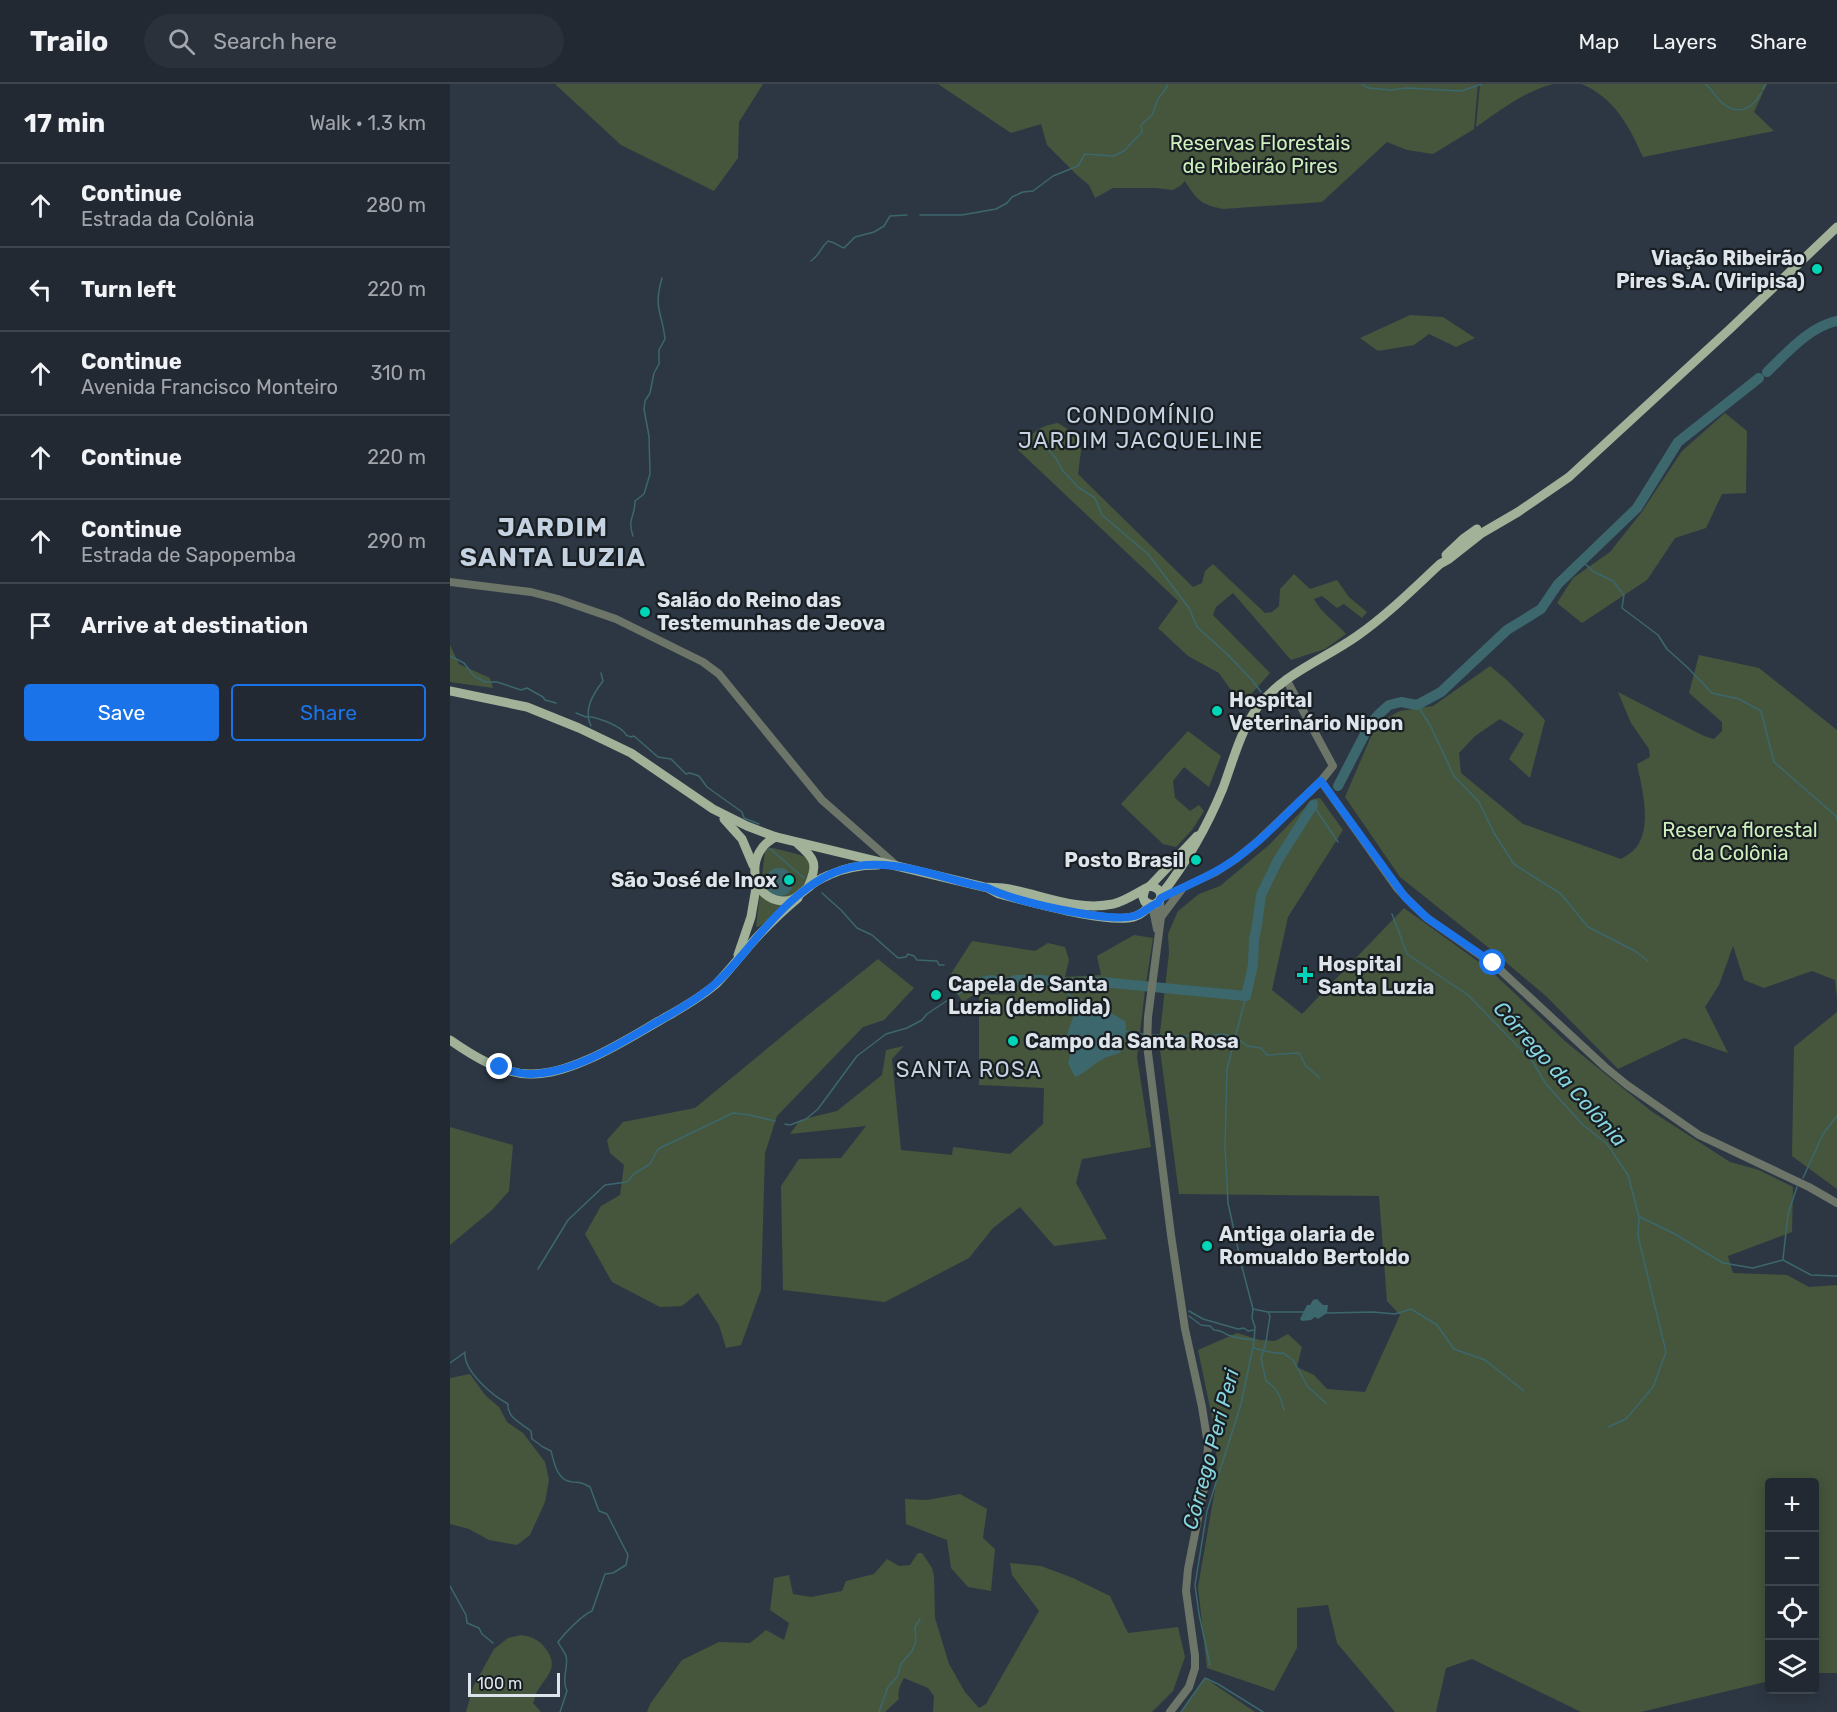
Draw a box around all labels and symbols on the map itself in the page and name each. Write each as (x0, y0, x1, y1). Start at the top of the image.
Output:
park label: Reservas Florestais de Ribeirão Pires (1170, 131, 1350, 178)
place label: Viação Ribeirão Pires S.A. (Viripisa) (1616, 246, 1805, 293)
marker: Viação Ribeirão Pires S.A. (Viripisa) (1810, 262, 1824, 276)
district label: CONDOMÍNIO JARDIM JACQUELINE (1018, 402, 1264, 454)
district label: JARDIM SANTA LUZIA (460, 512, 646, 573)
place label: Salão do Reino das Testemunhas de Jeova (657, 588, 885, 635)
marker: Salão do Reino das Testemunhas de Jeova (638, 605, 652, 619)
place label: Hospital Veterinário Nipon (1229, 688, 1403, 735)
marker: Hospital Veterinário Nipon (1210, 704, 1224, 718)
park label: Reserva florestal da Colônia (1662, 818, 1818, 865)
place label: Posto Brasil (1064, 848, 1184, 872)
marker: Posto Brasil (1189, 853, 1203, 867)
place label: São José de Inox (611, 868, 777, 892)
marker: São José de Inox (782, 873, 796, 887)
route start (1479, 949, 1505, 975)
place label: Hospital Santa Luzia (1318, 952, 1434, 999)
marker: Hospital Santa Luzia (1296, 966, 1314, 984)
place label: Capela de Santa Luzia (demolida) (948, 972, 1110, 1019)
marker: Capela de Santa Luzia (demolida) (929, 988, 943, 1002)
water label: Córrego da Colônia (1489, 996, 1632, 1151)
place label: Campo da Santa Rosa (1025, 1029, 1239, 1053)
marker: Campo da Santa Rosa (1006, 1034, 1020, 1048)
route end (486, 1053, 512, 1079)
district label: SANTA ROSA (896, 1056, 1042, 1083)
place label: Antiga olaria de Romualdo Bertoldo (1219, 1222, 1410, 1269)
marker: Antiga olaria de Romualdo Bertoldo (1200, 1239, 1214, 1253)
water label: Córrego Peri Peri (1177, 1365, 1244, 1532)
scale bar (468, 1670, 560, 1698)

